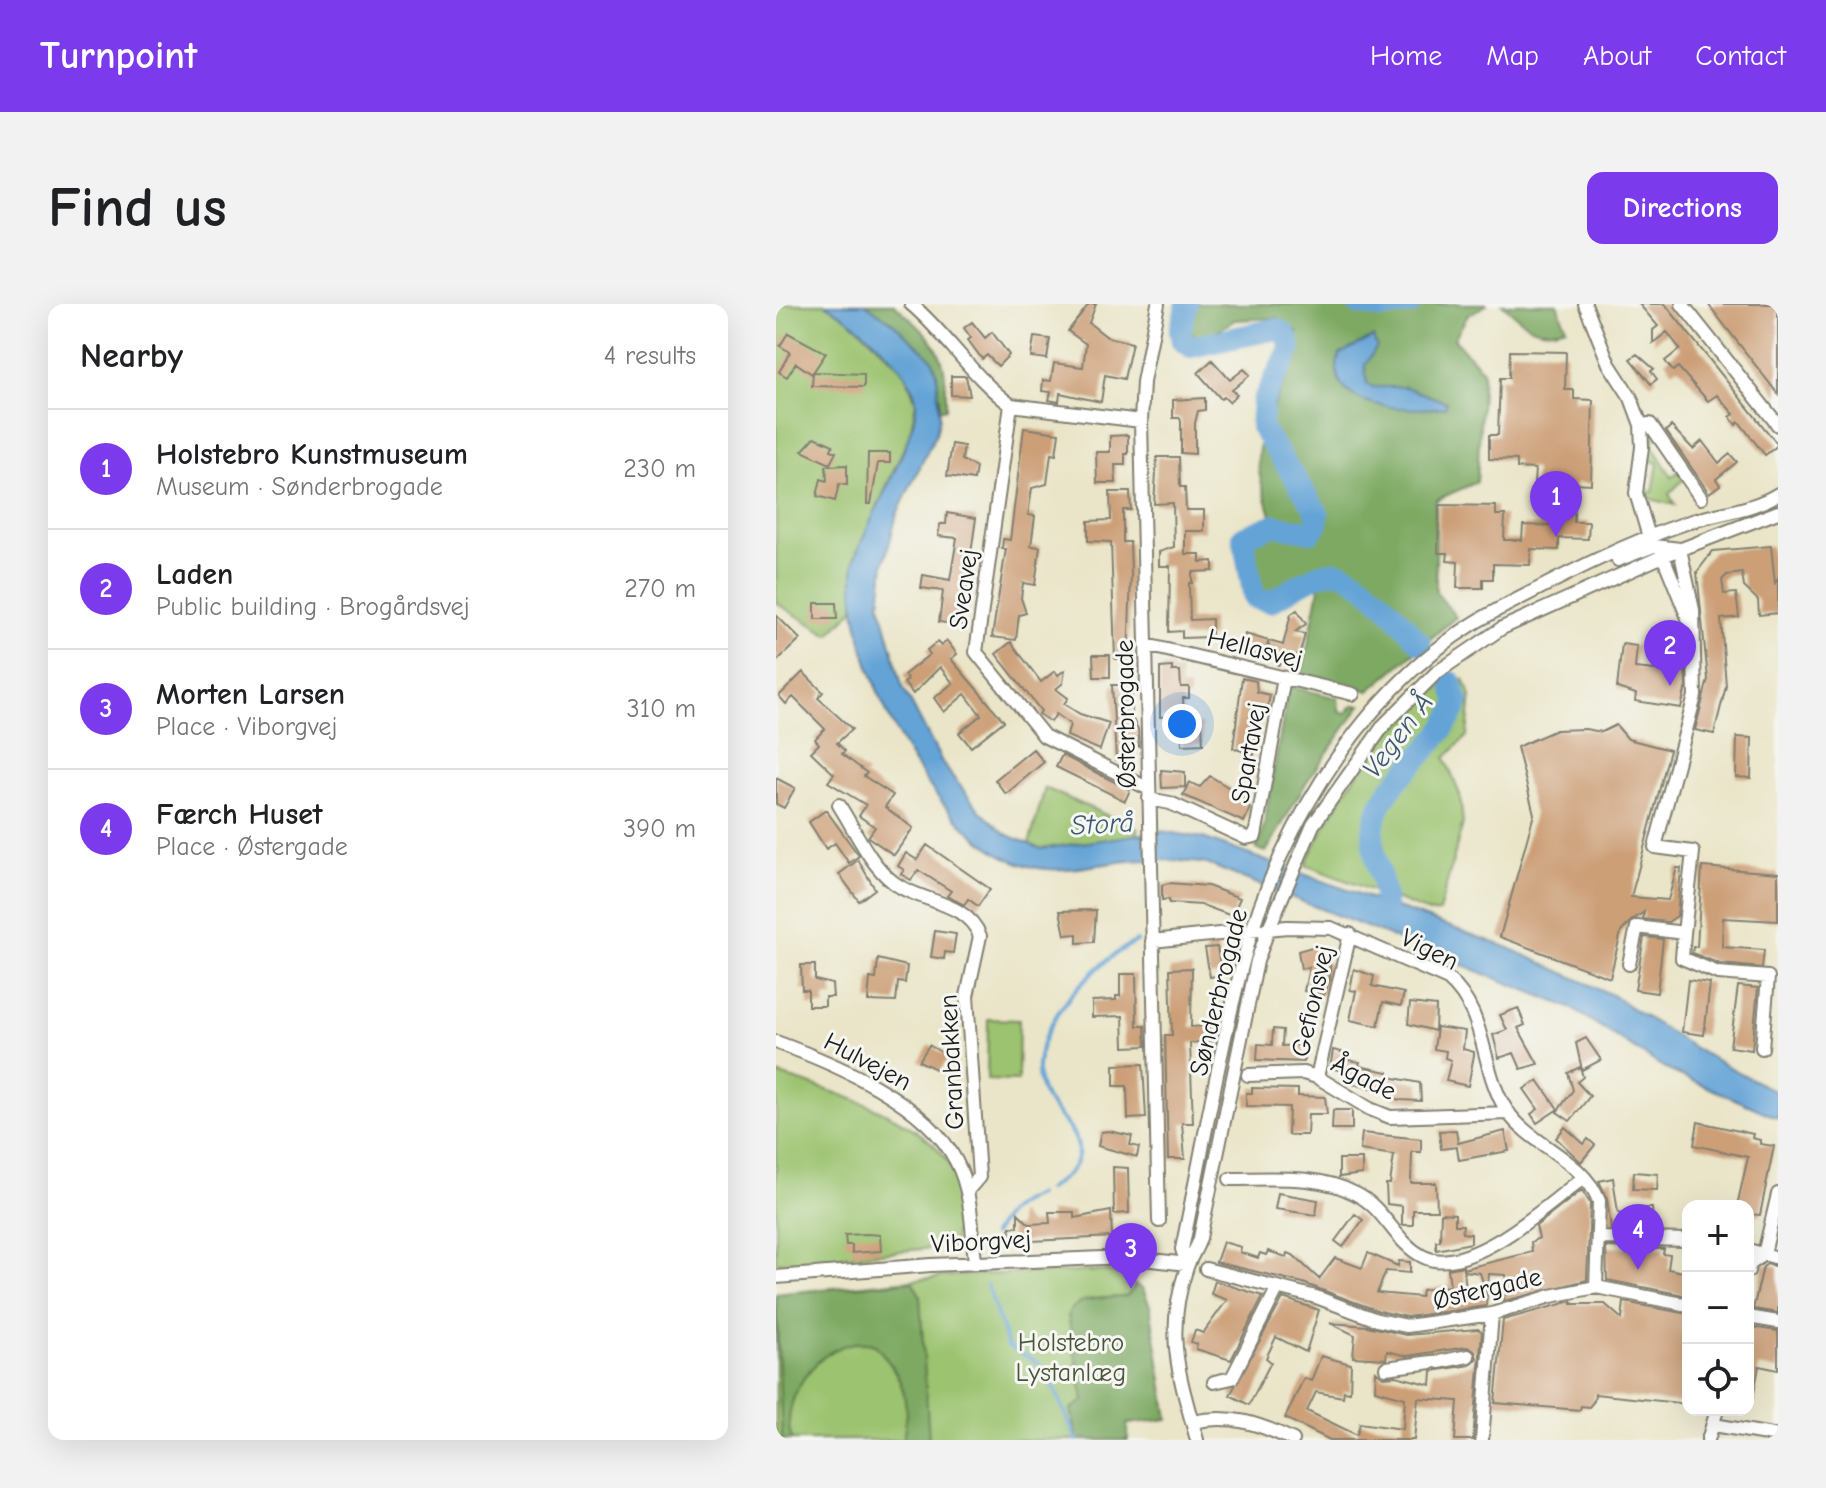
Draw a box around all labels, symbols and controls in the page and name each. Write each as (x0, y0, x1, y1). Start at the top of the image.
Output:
text: Turnpoint (40, 34, 197, 78)
text: Home (1370, 40, 1442, 72)
text: Map (1486, 40, 1539, 72)
text: About (1583, 40, 1651, 72)
text: Contact (1695, 40, 1786, 72)
button: Directions (1587, 172, 1778, 244)
text: Find us (48, 176, 227, 240)
text: Nearby (80, 336, 183, 376)
text: 4 results (604, 341, 696, 371)
text: Holstebro Kunstmuseum (156, 437, 468, 472)
text: 1 (101, 454, 111, 484)
text: 230 m (623, 454, 696, 484)
pin: 1 (1530, 471, 1582, 537)
text: Museum · Sønderbrogade (156, 472, 443, 502)
street label: Sveavej (944, 547, 984, 631)
text: Laden (156, 557, 233, 592)
text: 2 (100, 574, 112, 604)
text: 270 m (624, 574, 696, 604)
text: Public building · Brogårdsvej (156, 592, 470, 622)
pin: 2 (1644, 620, 1696, 686)
street label: Hellasvej (1204, 623, 1305, 675)
street label: Østerbrogade (1110, 639, 1142, 789)
text: Morten Larsen (156, 677, 345, 712)
water label: Vegen Å (1354, 686, 1440, 784)
text: 3 (100, 694, 112, 724)
text: 310 m (627, 694, 696, 724)
street label: Spartavej (1225, 701, 1273, 806)
your location (1162, 704, 1202, 744)
text: Place · Viborgvej (156, 712, 338, 742)
text: Færch Huset (156, 797, 323, 832)
water label: Storå (1070, 806, 1134, 842)
text: 4 (100, 814, 112, 844)
text: 390 m (623, 814, 696, 844)
text: Place · Østergade (156, 832, 348, 862)
street label: Sønderbrogade (1184, 906, 1254, 1079)
street label: Vigen (1396, 923, 1464, 977)
street label: Gefionsvej (1286, 943, 1340, 1060)
street label: Granbakken (933, 993, 971, 1130)
street label: Hulvejen (819, 1026, 916, 1097)
street label: Ågade (1326, 1047, 1402, 1107)
map controls (1682, 1200, 1754, 1416)
button: + (1682, 1200, 1754, 1272)
pin: 4 (1612, 1204, 1664, 1270)
pin: 3 (1105, 1223, 1157, 1289)
street label: Viborgvej (930, 1224, 1032, 1260)
street label: Østergade (1430, 1262, 1544, 1316)
button: − (1682, 1272, 1754, 1344)
park label: Holstebro Lystanlæg (1016, 1328, 1126, 1388)
button: locate (1682, 1344, 1754, 1416)

